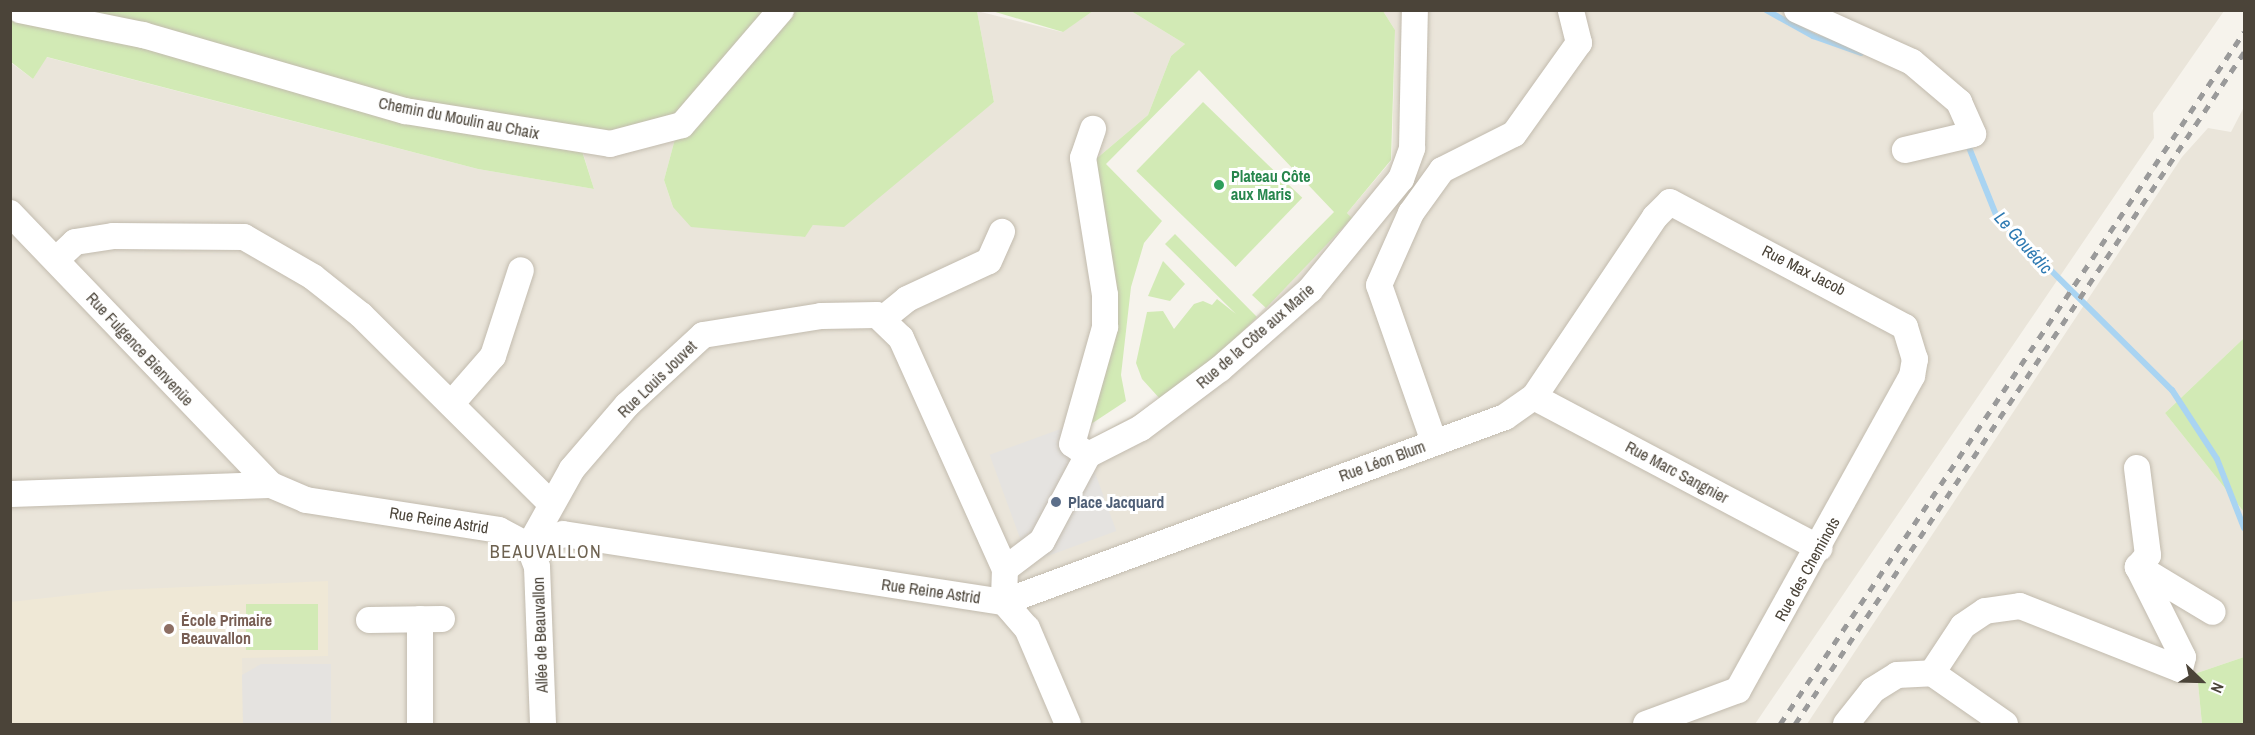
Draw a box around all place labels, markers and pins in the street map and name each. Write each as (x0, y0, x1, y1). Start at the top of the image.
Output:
place label: Plateau Côte aux Maris (1231, 166, 1310, 204)
marker: Plateau Côte aux Maris (1212, 178, 1226, 192)
place label: Place Jacquard (1068, 492, 1164, 512)
marker: Place Jacquard (1049, 495, 1063, 509)
place label: École Primaire Beauvallon (181, 610, 272, 648)
marker: École Primaire Beauvallon (162, 622, 176, 636)

